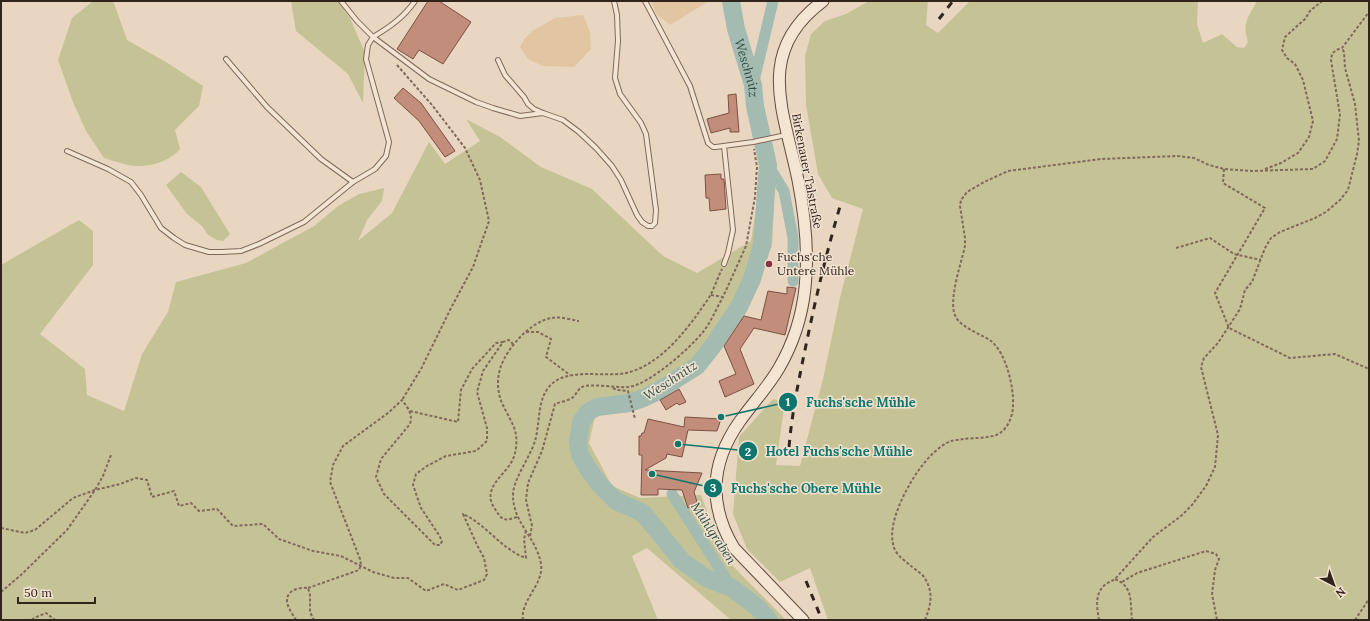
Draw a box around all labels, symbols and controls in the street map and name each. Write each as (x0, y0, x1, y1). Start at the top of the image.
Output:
water label: Weschnitz (730, 37, 762, 98)
street label: Birkenauer Talstraße (789, 112, 826, 230)
place label: Fuchs'che Untere Mühle (777, 249, 855, 278)
marker: Fuchs'che Untere Mühle (764, 259, 774, 269)
water label: Weschnitz (640, 357, 700, 404)
callout: Fuchs'sche Mühle (778, 390, 924, 415)
text: 1 (786, 394, 791, 409)
text: Fuchs'sche Mühle (806, 394, 916, 411)
callout: Hotel Fuchs'sche Mühle (738, 439, 921, 464)
text: Hotel Fuchs'sche Mühle (765, 443, 913, 460)
text: 2 (745, 444, 751, 459)
callout: Fuchs'sche Obere Mühle (703, 476, 890, 501)
text: 3 (710, 480, 717, 495)
text: Fuchs'sche Obere Mühle (731, 480, 881, 497)
water label: Mühlgraben (687, 499, 740, 568)
north arrow (1314, 565, 1354, 605)
scale bar (18, 579, 95, 605)
text: N (1332, 584, 1348, 601)
text: 50 m (24, 585, 52, 600)

